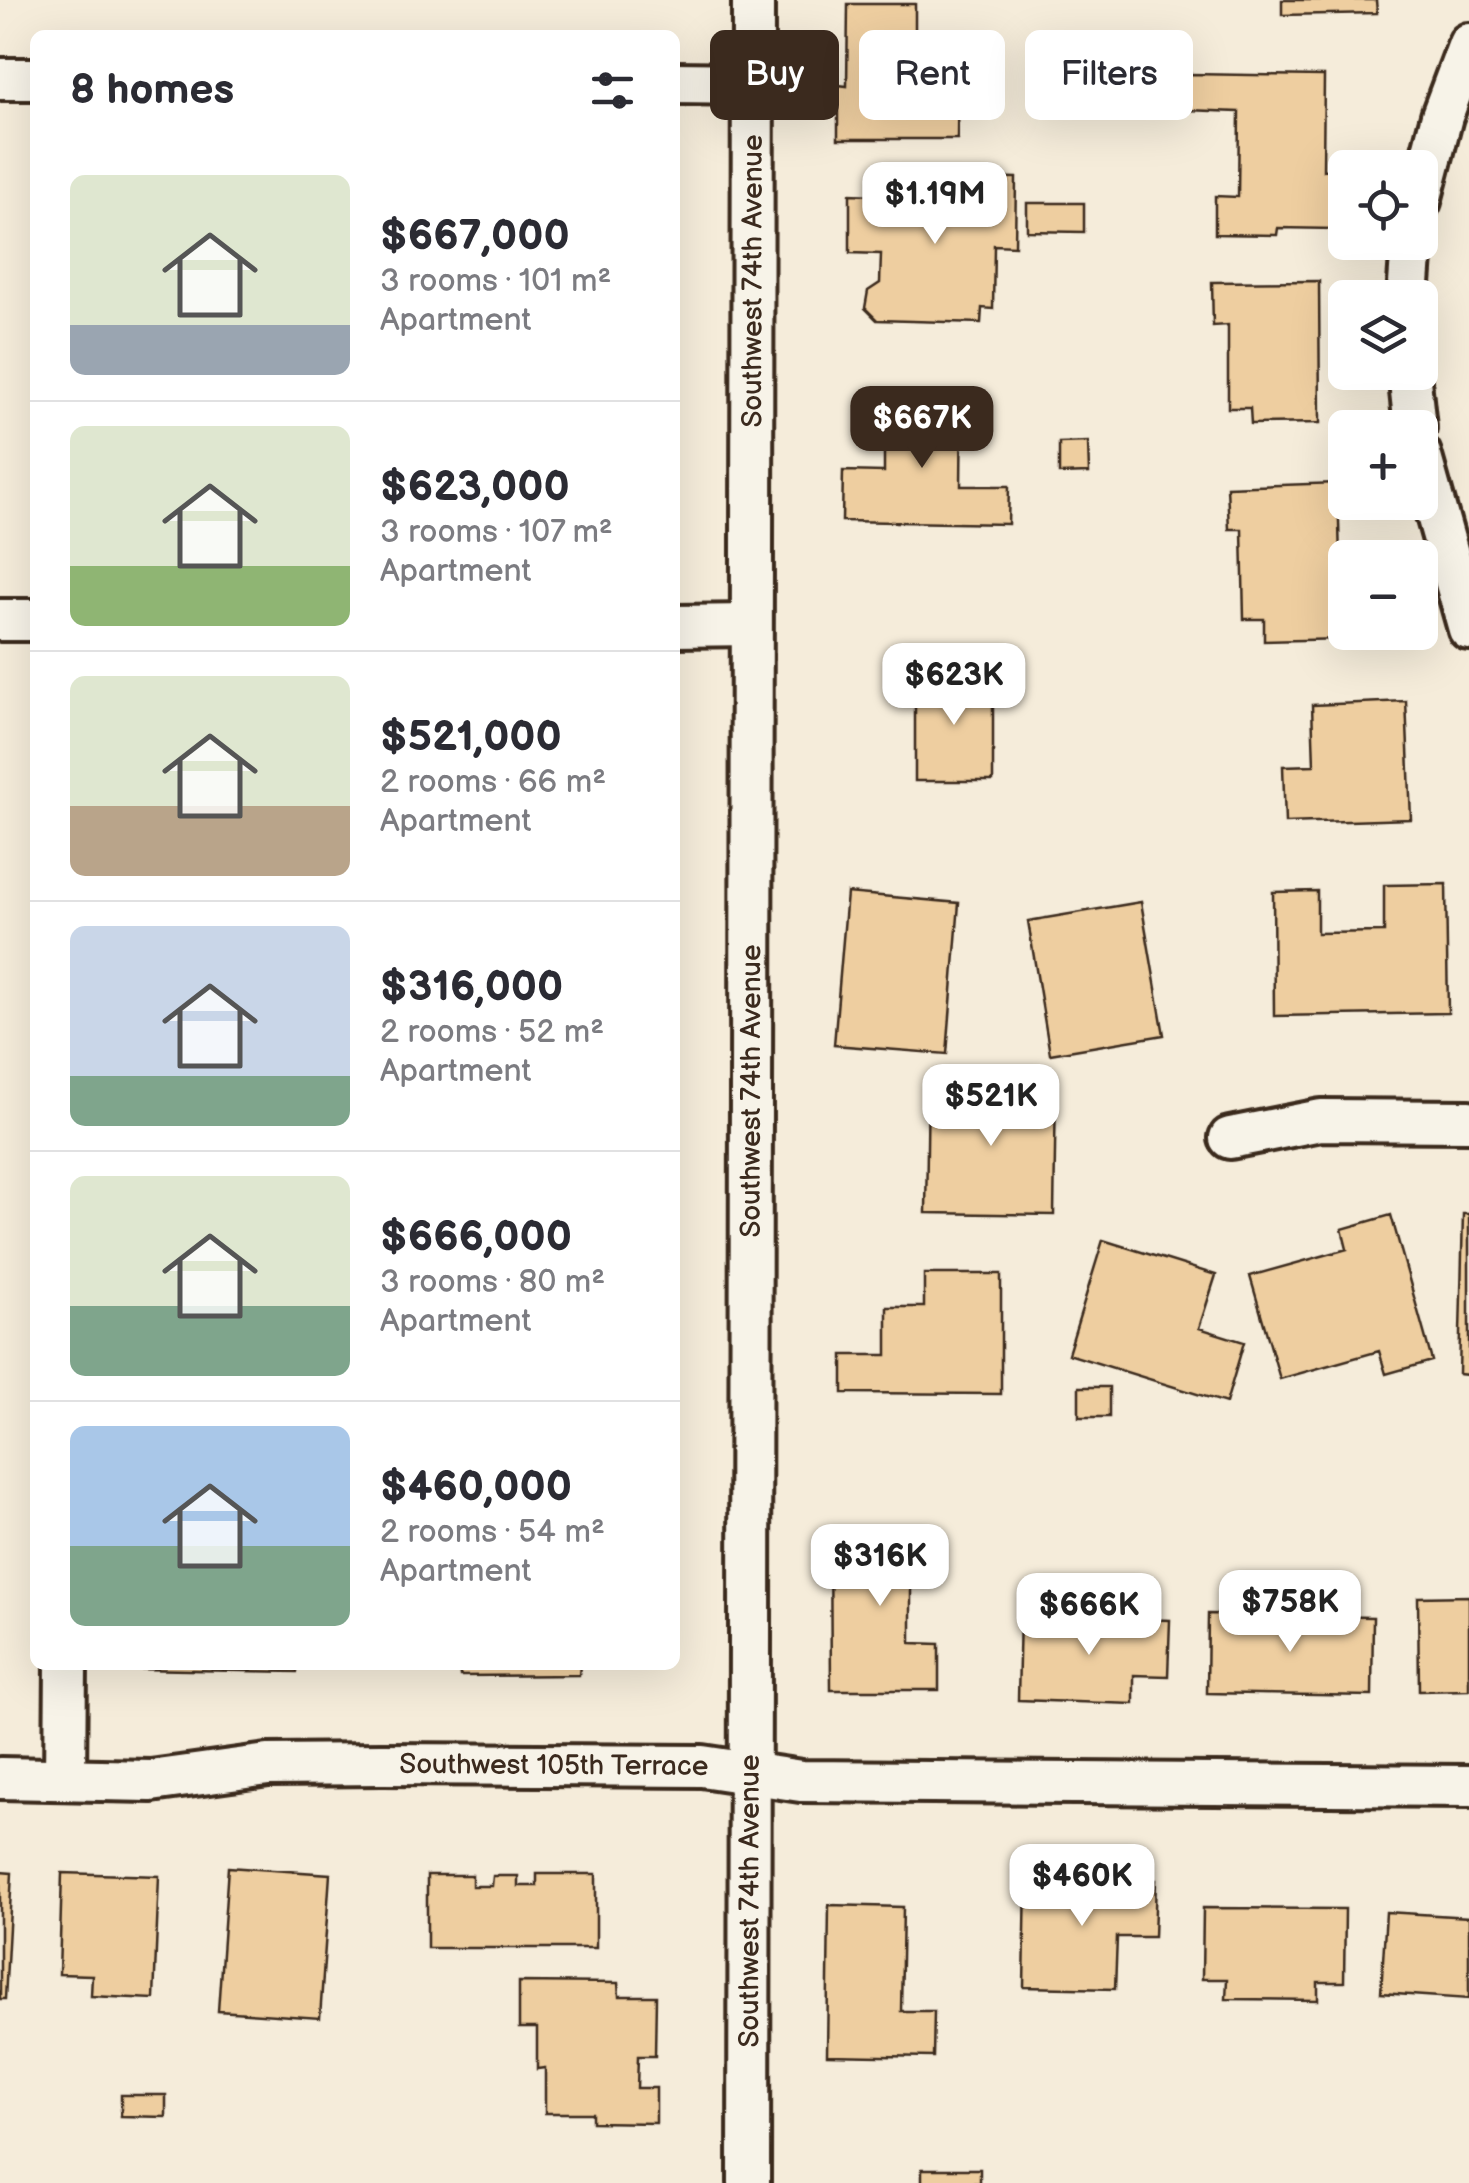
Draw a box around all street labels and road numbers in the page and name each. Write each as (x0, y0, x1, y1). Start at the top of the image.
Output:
street label: Southwest 74th Avenue (736, 134, 769, 428)
street label: Southwest 74th Avenue (734, 944, 768, 1238)
street label: Southwest 105th Terrace (399, 1748, 708, 1783)
street label: Southwest 74th Avenue (733, 1754, 766, 2048)

